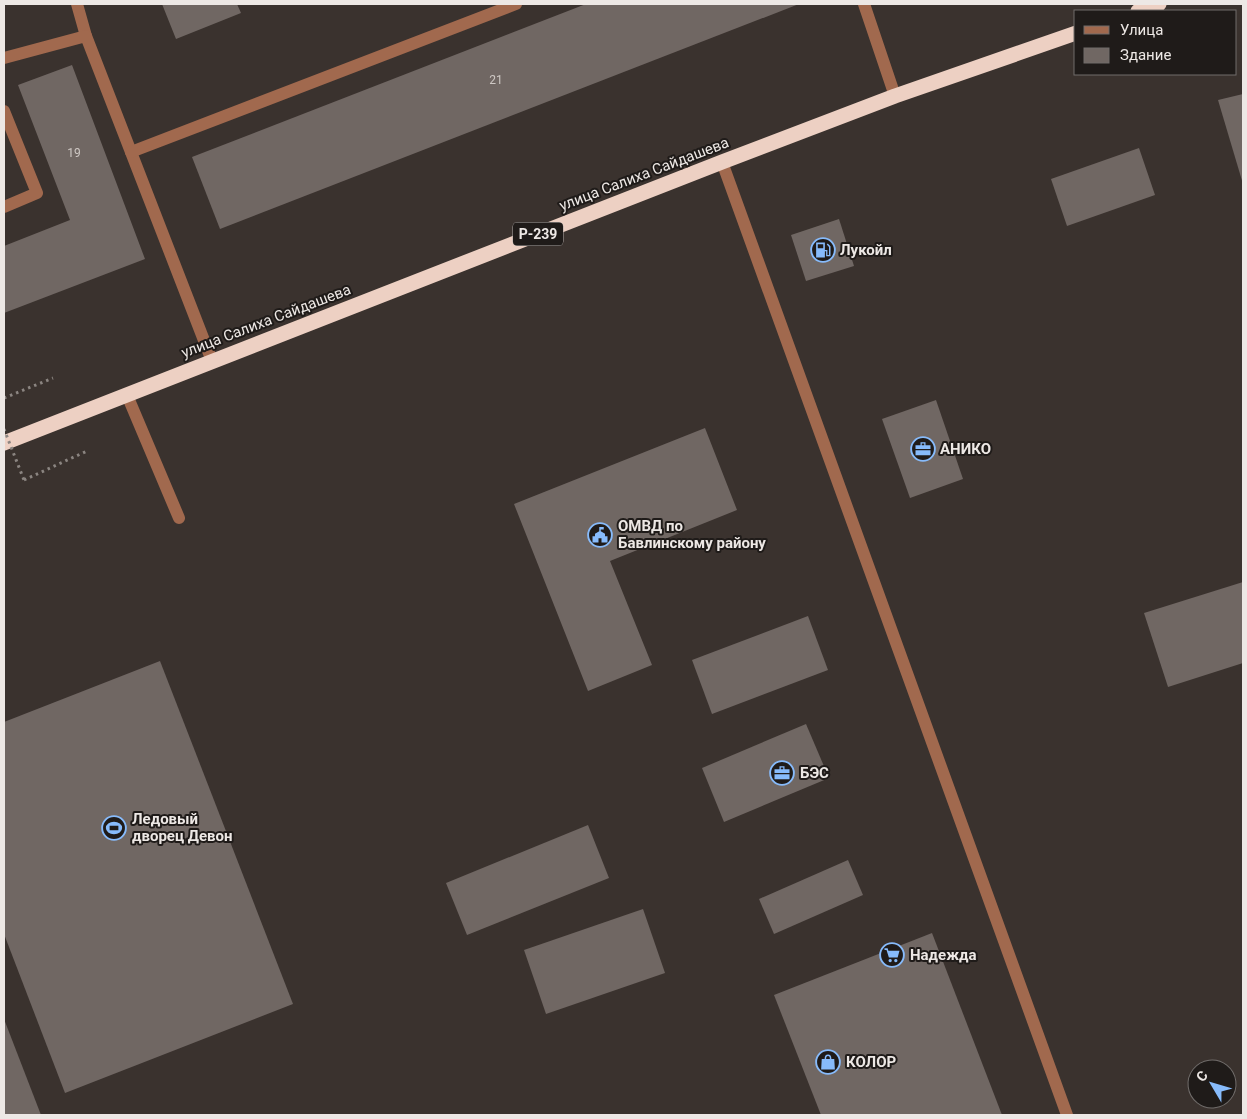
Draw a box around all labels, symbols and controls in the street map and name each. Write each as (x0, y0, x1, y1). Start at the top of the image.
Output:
legend (1074, 10, 1237, 75)
text: Улица (1120, 21, 1163, 39)
text: Здание (1120, 46, 1171, 64)
house number: 21 (489, 73, 503, 87)
street label: улица Салиха Сайдашева (557, 133, 731, 215)
house number: 19 (67, 146, 81, 160)
road number: Р-239 (513, 222, 563, 245)
fuel station icon: Лукойл (810, 237, 836, 263)
place label: Лукойл (840, 241, 892, 259)
street label: улица Салиха Сайдашева (179, 280, 353, 362)
office icon: АНИКО (910, 436, 936, 462)
place label: АНИКО (940, 440, 991, 458)
place label: ОМВД по Бавлинскому району (618, 517, 766, 552)
public building icon: ОМВД по Бавлинскому району (587, 522, 613, 548)
office icon: БЭС (769, 760, 795, 786)
place label: БЭС (800, 764, 829, 782)
place label: Ледовый дворец Девон (132, 810, 233, 845)
sports icon: Ледовый дворец Девон (101, 815, 127, 841)
supermarket icon: Надежда (879, 942, 905, 968)
place label: Надежда (910, 946, 977, 964)
shop icon: КОЛОР (815, 1049, 841, 1075)
place label: КОЛОР (846, 1053, 897, 1071)
north arrow (1187, 1059, 1237, 1109)
text: С (1193, 1067, 1211, 1085)

